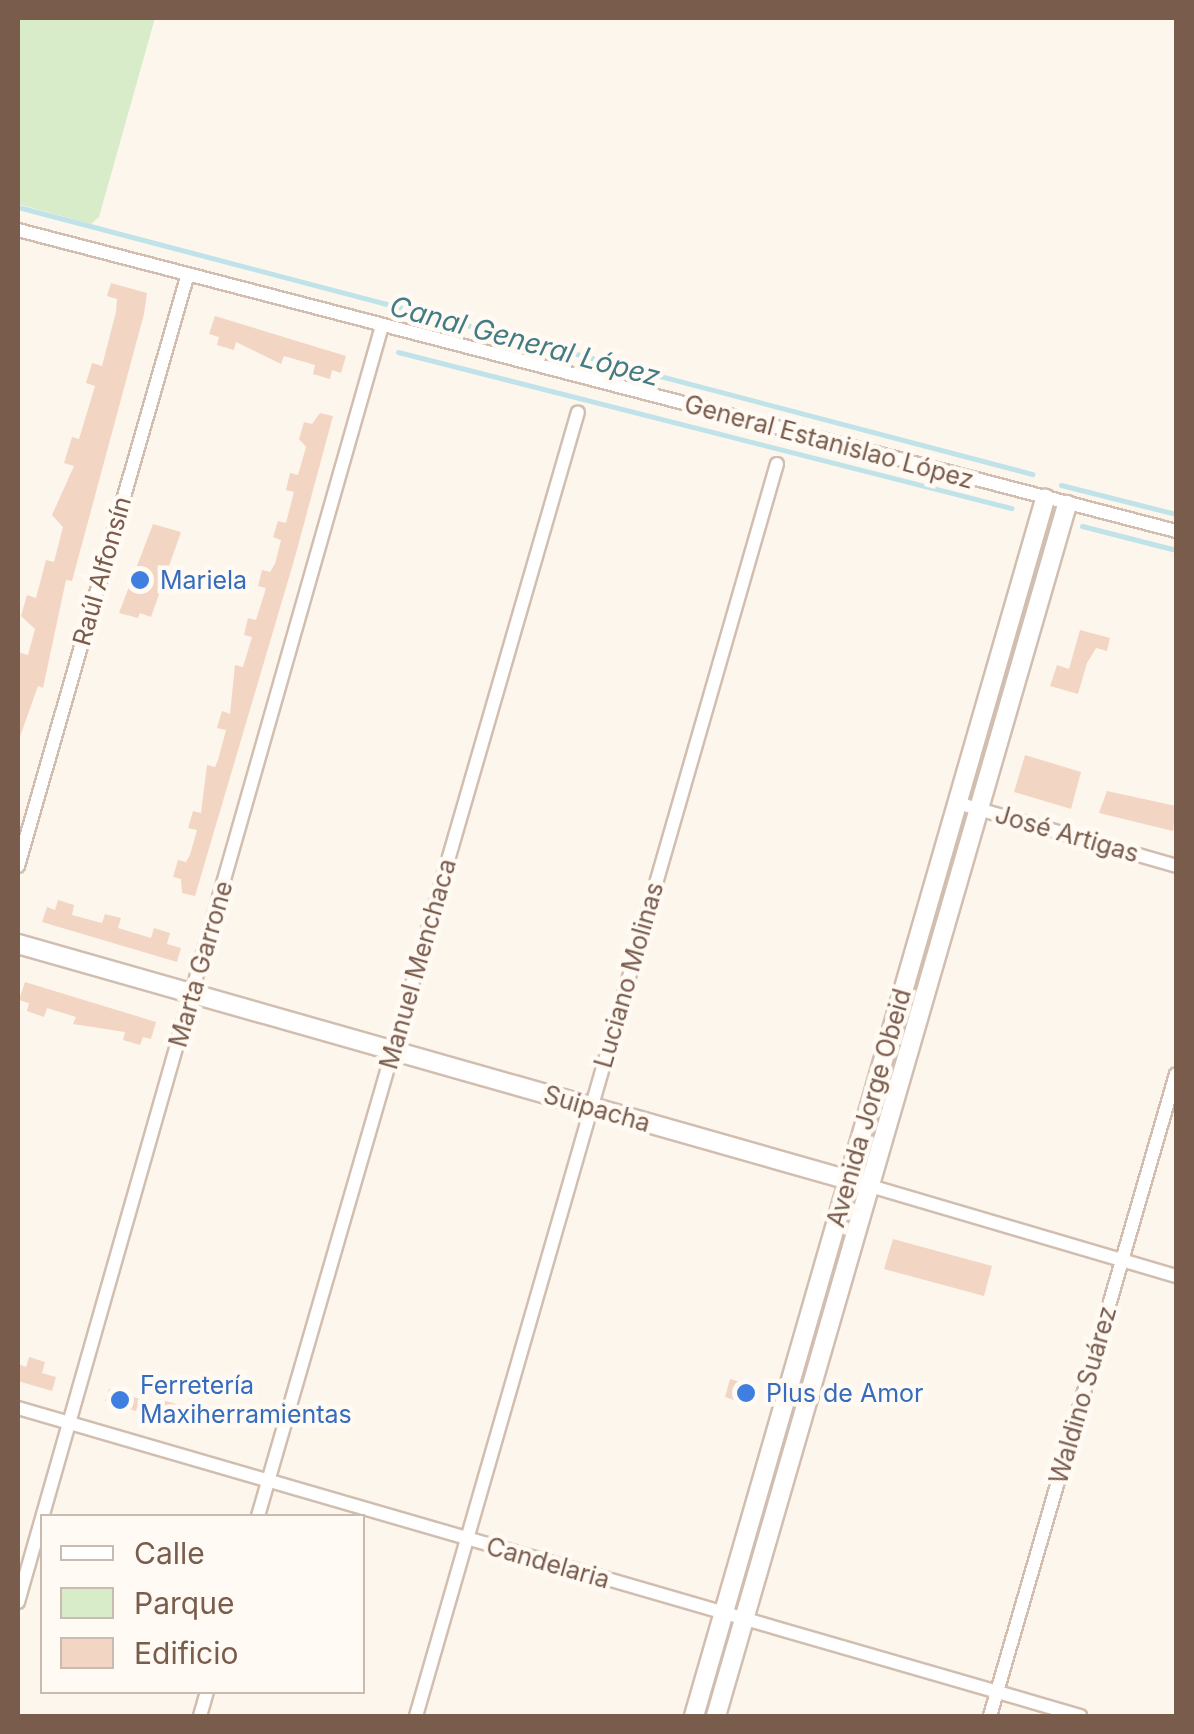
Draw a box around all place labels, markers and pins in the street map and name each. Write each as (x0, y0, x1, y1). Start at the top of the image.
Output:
place label: Mariela (160, 565, 247, 595)
marker: Mariela (129, 569, 151, 591)
place label: Ferretería Maxiherramientas (140, 1371, 352, 1430)
place label: Plus de Amor (766, 1378, 923, 1408)
marker: Plus de Amor (735, 1382, 757, 1404)
marker: Ferretería Maxiherramientas (109, 1389, 131, 1411)

